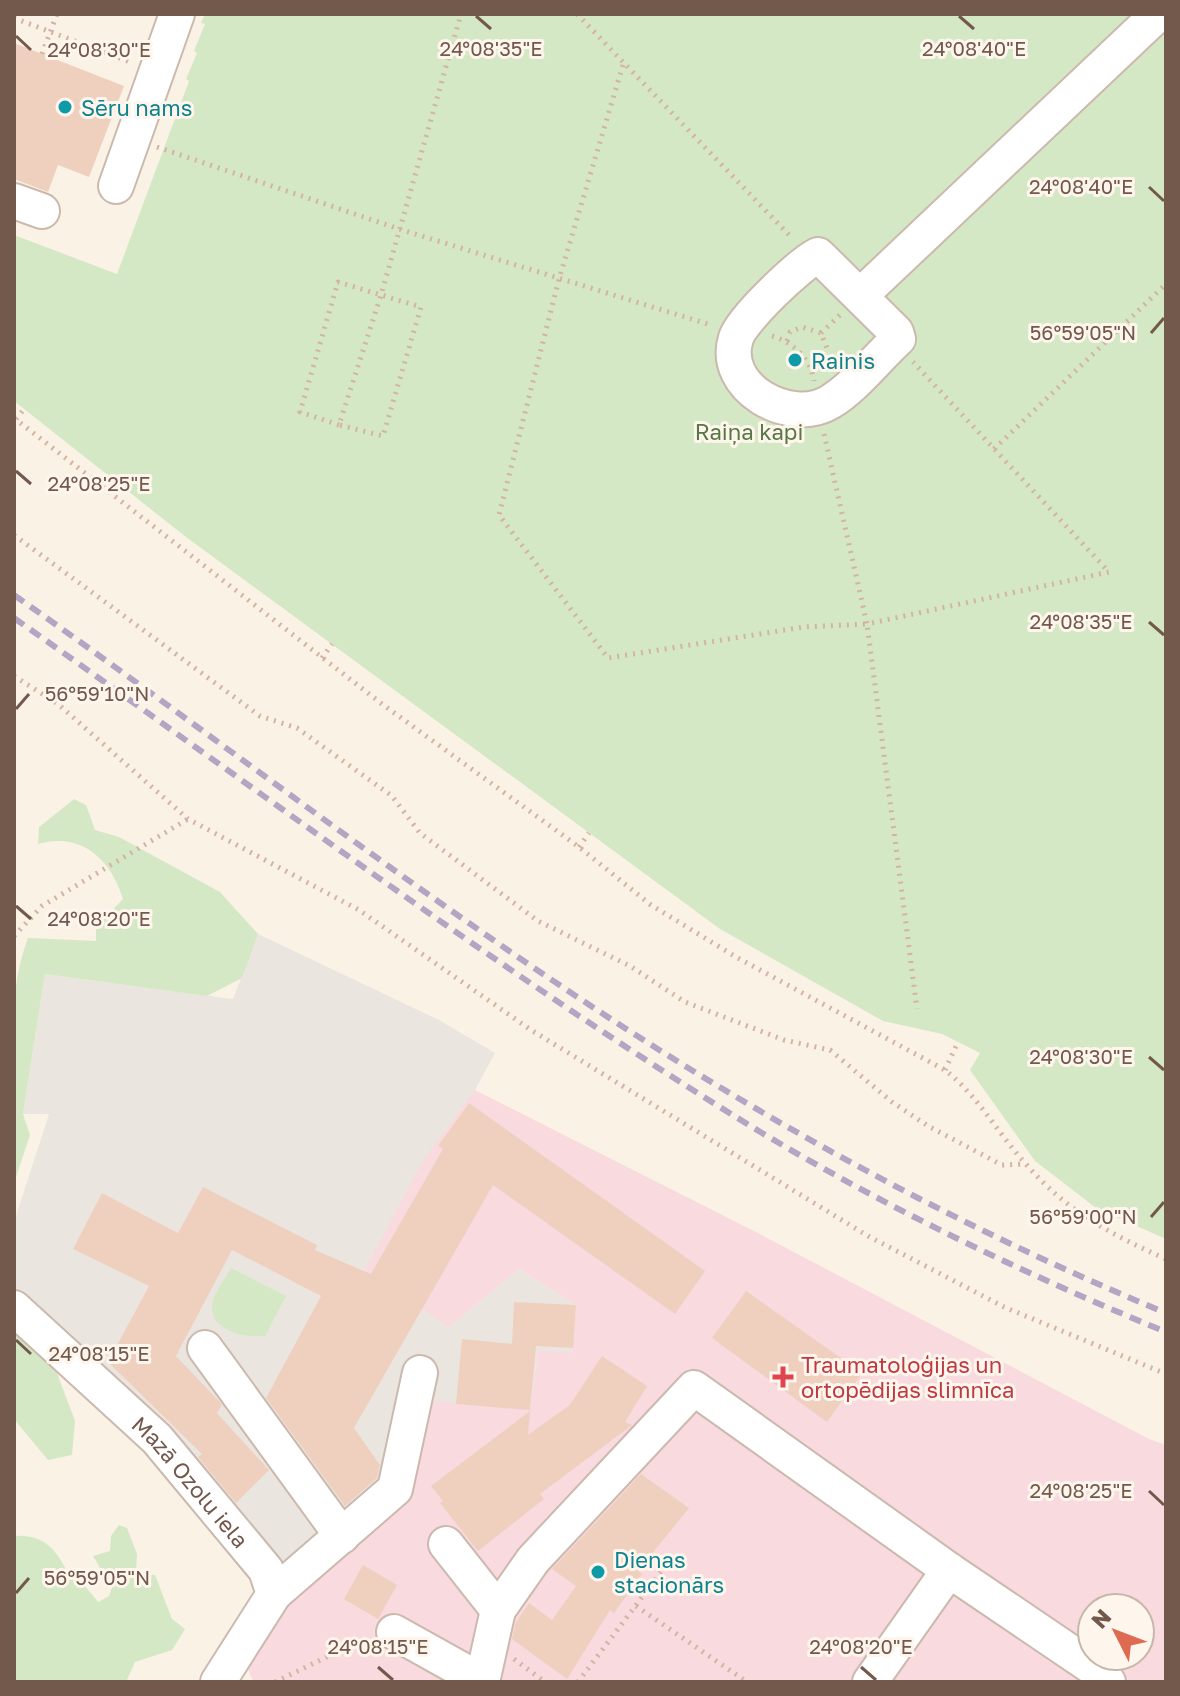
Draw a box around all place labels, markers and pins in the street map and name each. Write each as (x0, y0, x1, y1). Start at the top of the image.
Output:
place label: Sēru nams (81, 94, 192, 121)
marker: Sēru nams (56, 98, 74, 116)
place label: Rainis (811, 347, 875, 374)
marker: Rainis (786, 351, 804, 369)
place label: Traumatoloģijas un ortopēdijas slimnīca (801, 1351, 1014, 1403)
marker: Traumatoloģijas un ortopēdijas slimnīca (772, 1366, 794, 1388)
place label: Dienas stacionārs (614, 1546, 724, 1598)
marker: Dienas stacionārs (589, 1563, 607, 1581)

